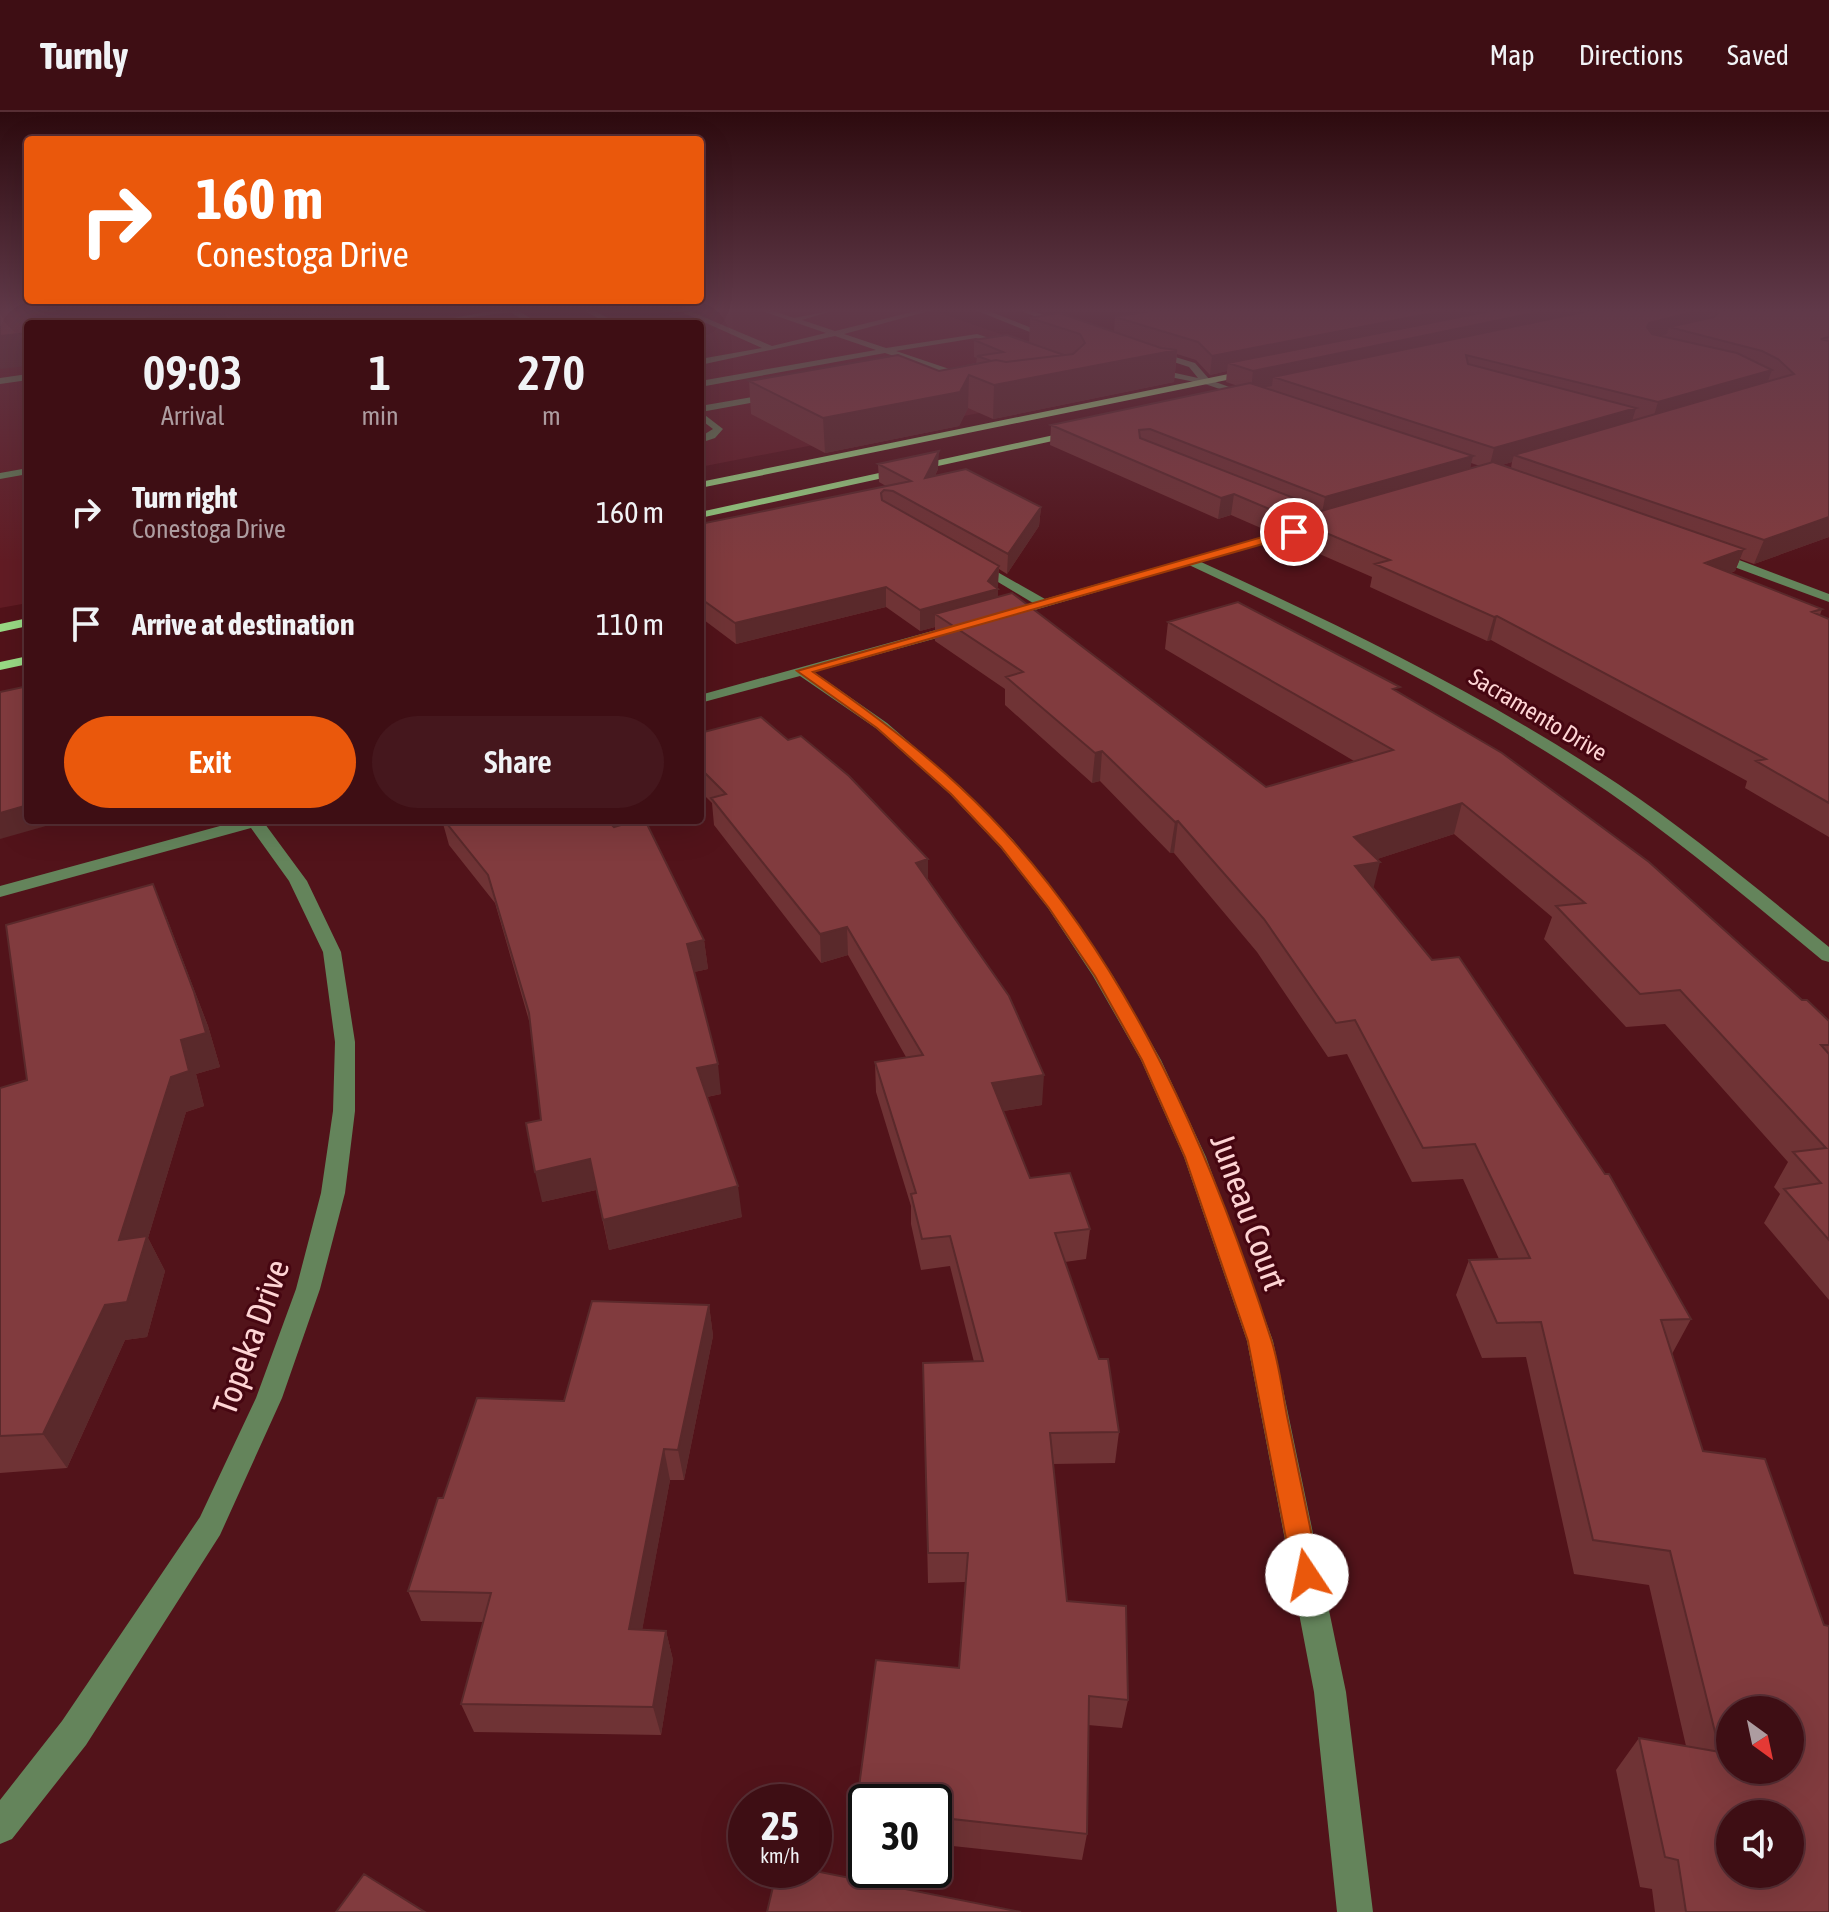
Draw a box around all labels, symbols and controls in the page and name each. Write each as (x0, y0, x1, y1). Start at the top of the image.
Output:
text: Turnly (40, 34, 128, 77)
text: Map (1490, 39, 1535, 71)
text: Directions (1579, 39, 1683, 71)
text: Saved (1727, 39, 1789, 71)
text: 160 m (196, 167, 323, 231)
icon: right (64, 168, 168, 272)
text: Conestoga Drive (196, 233, 409, 275)
text: 09:03 (143, 345, 243, 400)
text: 1 (369, 345, 391, 400)
text: 270 (518, 345, 585, 400)
text: Arrival (161, 401, 224, 431)
text: min (361, 401, 399, 431)
text: m (542, 401, 561, 431)
text: Turn right (132, 480, 238, 514)
icon: right (64, 490, 108, 534)
text: 160 m (596, 495, 664, 529)
pin (1260, 498, 1328, 566)
icon: arrive (1272, 510, 1316, 554)
text: Conestoga Drive (132, 514, 286, 544)
icon: arrive (64, 602, 108, 646)
text: Arrive at destination (132, 607, 354, 641)
text: 110 m (596, 607, 664, 641)
street label: Sacramento Drive (1465, 663, 1612, 766)
button: Exit (64, 716, 356, 808)
button: Share (372, 716, 664, 808)
street label: Juneau Court (1203, 1128, 1296, 1295)
street label: Topeka Drive (205, 1254, 297, 1420)
position arrow (1265, 1533, 1349, 1617)
north arrow (1716, 1696, 1804, 1784)
map controls (1716, 1696, 1804, 1888)
speed limit sign: 30 (848, 1784, 952, 1888)
button: sound (1716, 1800, 1804, 1888)
text: 25 (761, 1803, 799, 1848)
text: km/h (760, 1844, 800, 1867)

